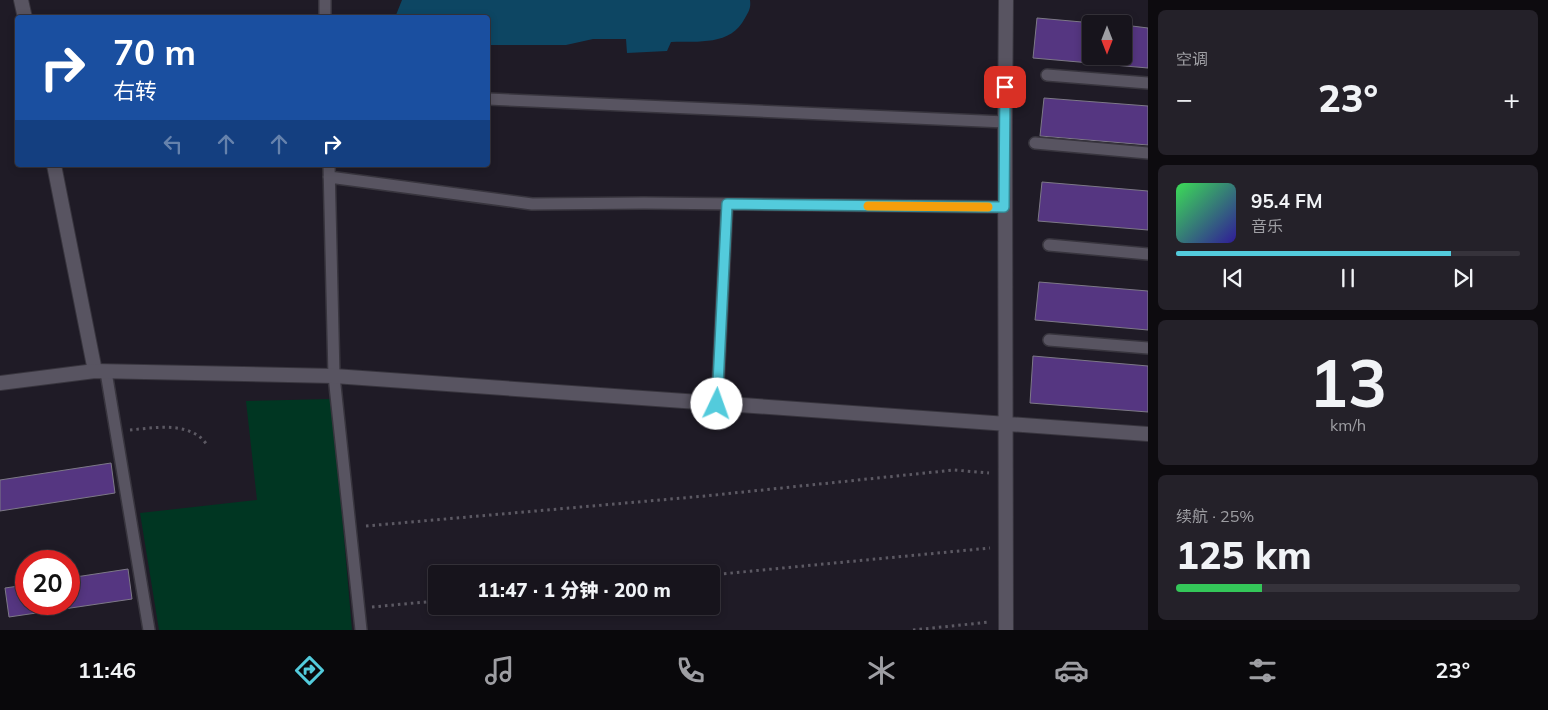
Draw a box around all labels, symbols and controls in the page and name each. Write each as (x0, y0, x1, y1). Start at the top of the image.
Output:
north arrow (1082, 15, 1132, 65)
map controls (1082, 15, 1132, 65)
text: 70 m (113, 30, 196, 74)
icon: right (30, 35, 95, 100)
text: 空调 (1176, 49, 1208, 69)
pin (984, 66, 1026, 108)
icon: arrive (991, 73, 1019, 101)
text: 23° (1318, 74, 1378, 122)
text: 右转 (113, 77, 157, 105)
text: − (1176, 81, 1193, 116)
text: + (1503, 81, 1520, 116)
icon: left (159, 130, 187, 158)
icon: ahead (212, 130, 240, 158)
icon: ahead (265, 130, 293, 158)
icon: right (318, 130, 346, 158)
text: 95.4 FM (1251, 189, 1323, 213)
text: 音乐 (1251, 216, 1283, 236)
icon: previous (1219, 264, 1247, 292)
icon: pause (1334, 264, 1362, 292)
icon: next (1449, 264, 1477, 292)
text: 13 (1309, 342, 1387, 423)
position arrow (690, 377, 742, 429)
text: km/h (1330, 415, 1366, 435)
text: 续航 · 25% (1176, 506, 1254, 526)
text: 125 km (1176, 531, 1312, 579)
speed limit sign: 20 (15, 550, 80, 615)
text: 11:47 · 1 分钟 · 200 m (477, 578, 671, 602)
icon: directions (292, 653, 327, 688)
icon: music (482, 653, 517, 688)
icon: phone (673, 653, 708, 688)
icon: climate (864, 653, 899, 688)
icon: car (1054, 653, 1089, 688)
icon: filters (1245, 653, 1280, 688)
text: 11:46 (78, 656, 136, 684)
text: 23° (1435, 656, 1470, 684)

